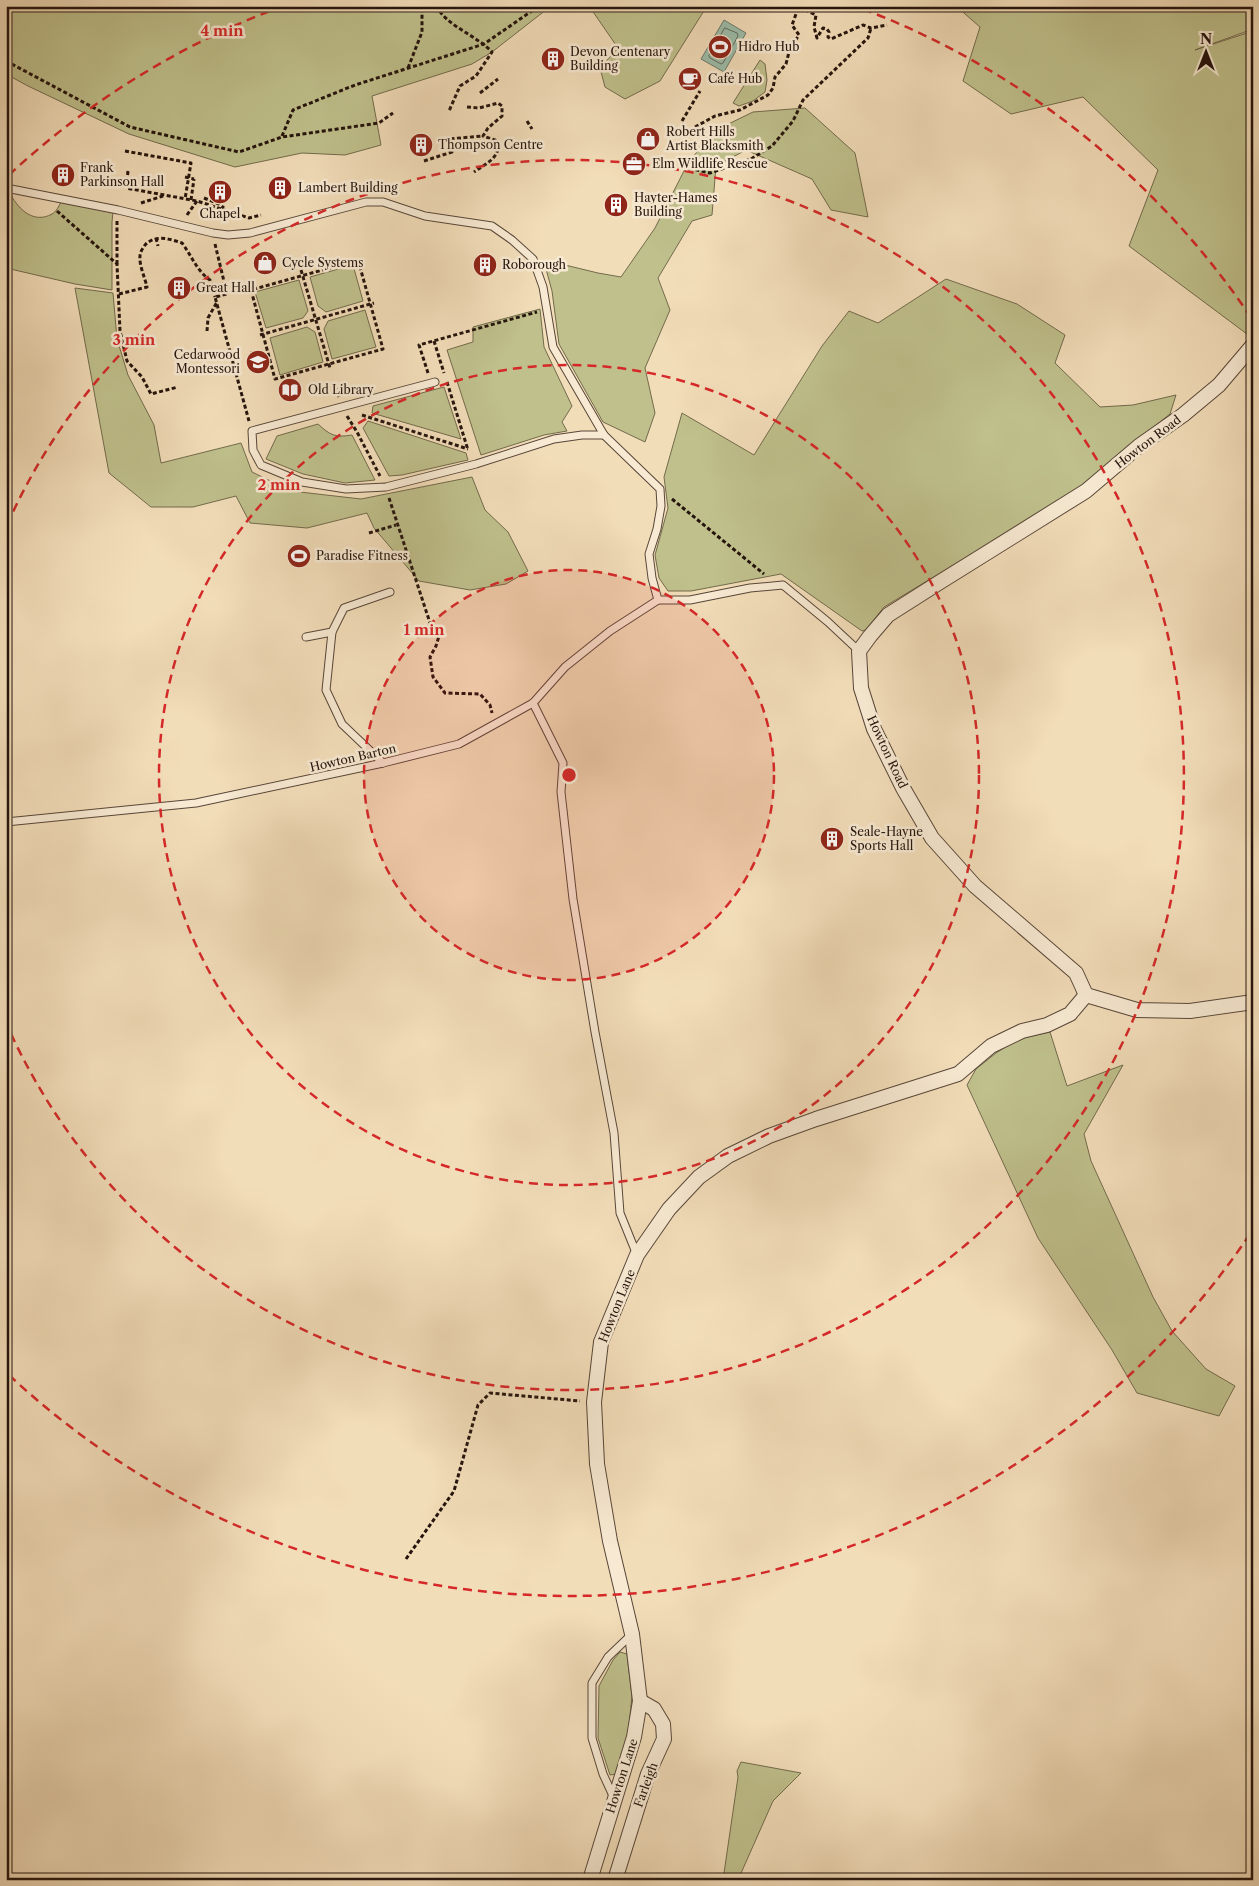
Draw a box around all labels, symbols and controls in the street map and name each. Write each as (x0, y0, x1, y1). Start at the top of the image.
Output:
text: 4 min (200, 21, 244, 40)
north arrow (1182, 28, 1232, 78)
text: N (1200, 30, 1212, 48)
sports icon: Hidro Hub (707, 34, 733, 60)
place label: Hidro Hub (738, 39, 799, 54)
place label: Devon Centenary Building (570, 44, 671, 73)
building icon: Devon Centenary Building (540, 46, 566, 72)
cafe icon: Café Hub (677, 66, 703, 92)
place label: Café Hub (708, 71, 762, 86)
place label: Robert Hills Artist Blacksmith (665, 124, 764, 153)
shop icon: Robert Hills Artist Blacksmith (635, 126, 661, 152)
building icon: Thompson Centre (408, 132, 434, 158)
place label: Thompson Centre (438, 137, 543, 152)
office icon: Elm Wildlife Rescue (621, 151, 647, 177)
place label: Elm Wildlife Rescue (652, 156, 768, 171)
place label: Frank Parkinson Hall (80, 160, 165, 189)
building icon: Frank Parkinson Hall (50, 162, 76, 188)
building icon: Lambert Building (267, 175, 293, 201)
building icon: Chapel (207, 179, 233, 205)
place label: Lambert Building (298, 180, 398, 195)
place label: Hayter-Hames Building (634, 190, 717, 219)
building icon: Hayter-Hames Building (603, 192, 629, 218)
place label: Chapel (200, 206, 241, 221)
shop icon: Cycle Systems (252, 250, 278, 276)
building icon: Roborough (472, 252, 498, 278)
place label: Cycle Systems (282, 255, 363, 270)
place label: Roborough (502, 257, 567, 272)
building icon: Great Hall (166, 275, 192, 301)
place label: Great Hall (196, 280, 255, 295)
text: 3 min (113, 330, 156, 349)
place label: Cedarwood Montessori (174, 347, 241, 376)
school or university icon: Cedarwood Montessori (245, 349, 271, 375)
library icon: Old Library (277, 377, 303, 403)
place label: Old Library (308, 382, 374, 397)
street label: Howton Road (1112, 411, 1184, 471)
text: 2 min (257, 475, 301, 494)
sports icon: Paradise Fitness (286, 543, 312, 569)
place label: Paradise Fitness (316, 548, 408, 563)
text: 1 min (403, 620, 445, 639)
street label: Howton Road (864, 713, 911, 791)
street label: Howton Barton (308, 740, 398, 775)
centre of rings (560, 766, 578, 784)
place label: Seale-Hayne Sports Hall (850, 824, 923, 853)
building icon: Seale-Hayne Sports Hall (819, 826, 845, 852)
street label: Howton Lane (595, 1267, 638, 1345)
street label: Howton Lane (602, 1736, 641, 1815)
street label: Farleigh (631, 1760, 661, 1809)

